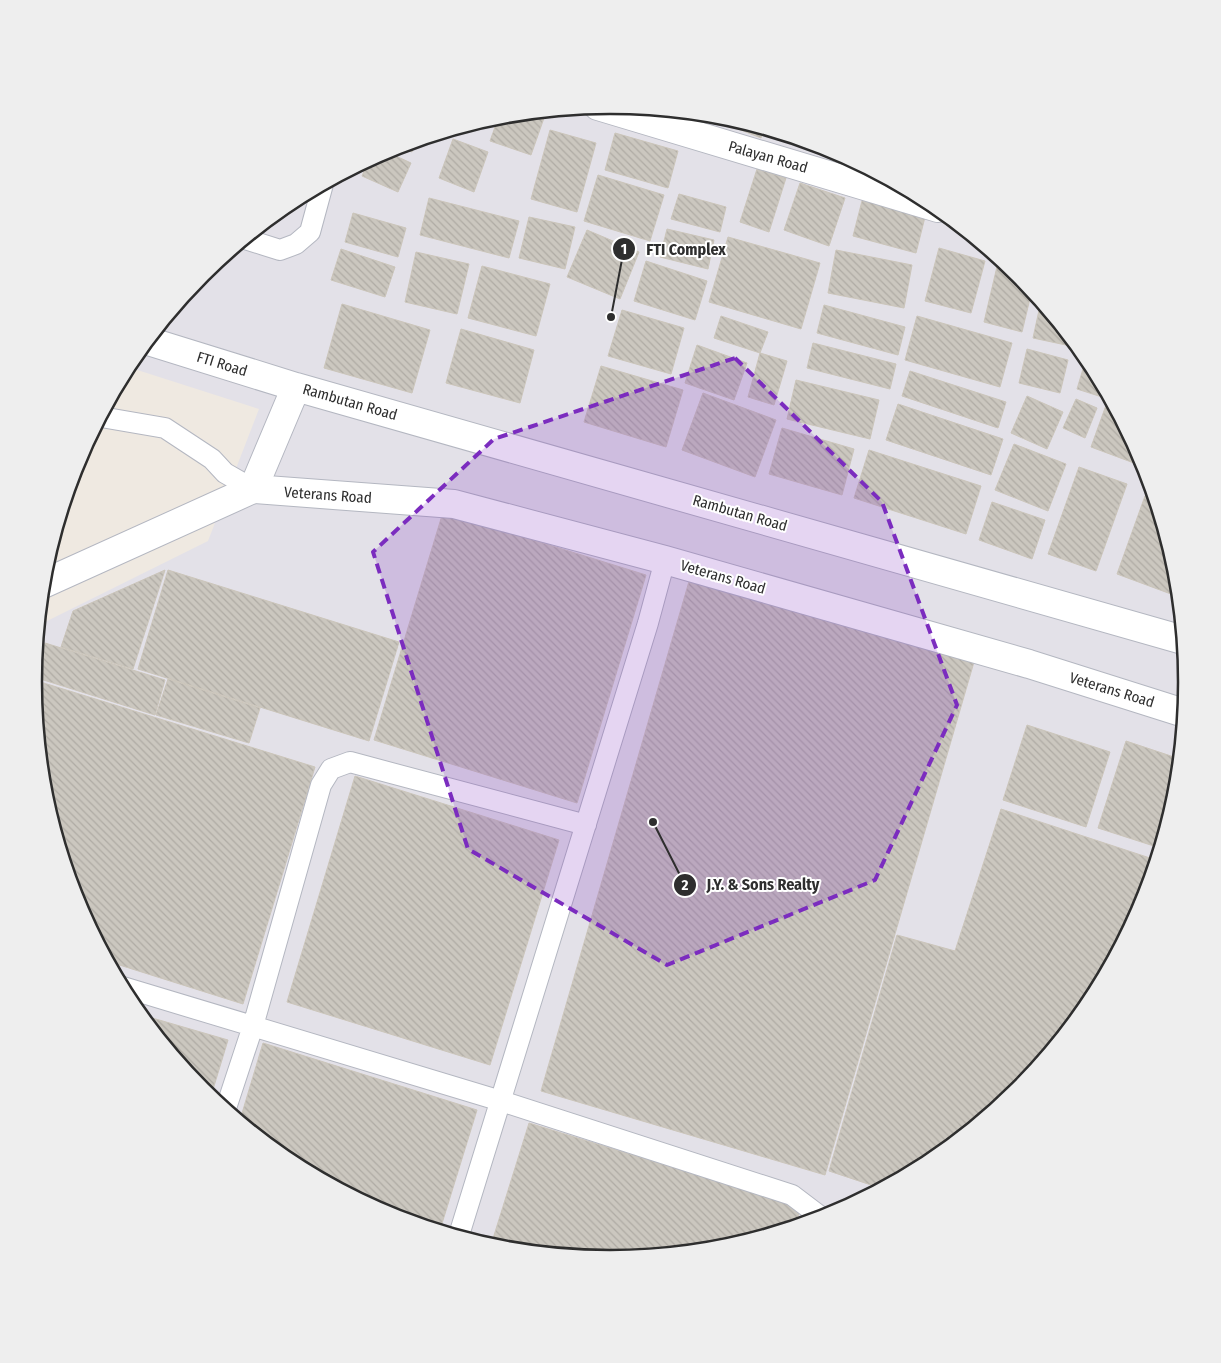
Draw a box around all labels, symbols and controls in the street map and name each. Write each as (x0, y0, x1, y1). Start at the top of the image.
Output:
street label: Palayan Road (726, 137, 810, 177)
callout: FTI Complex (611, 234, 736, 265)
text: 1 (621, 240, 627, 258)
text: FTI Complex (646, 240, 726, 259)
street label: FTI Road (194, 348, 250, 380)
street label: Rambutan Road (301, 380, 399, 424)
street label: Veterans Road (284, 483, 372, 507)
street label: Rambutan Road (691, 491, 789, 535)
street label: Veterans Road (678, 556, 768, 598)
street label: Veterans Road (1067, 669, 1157, 711)
callout: J.Y. & Sons Realty (672, 869, 830, 900)
text: J.Y. & Sons Realty (706, 875, 820, 894)
text: 2 (681, 876, 689, 894)

